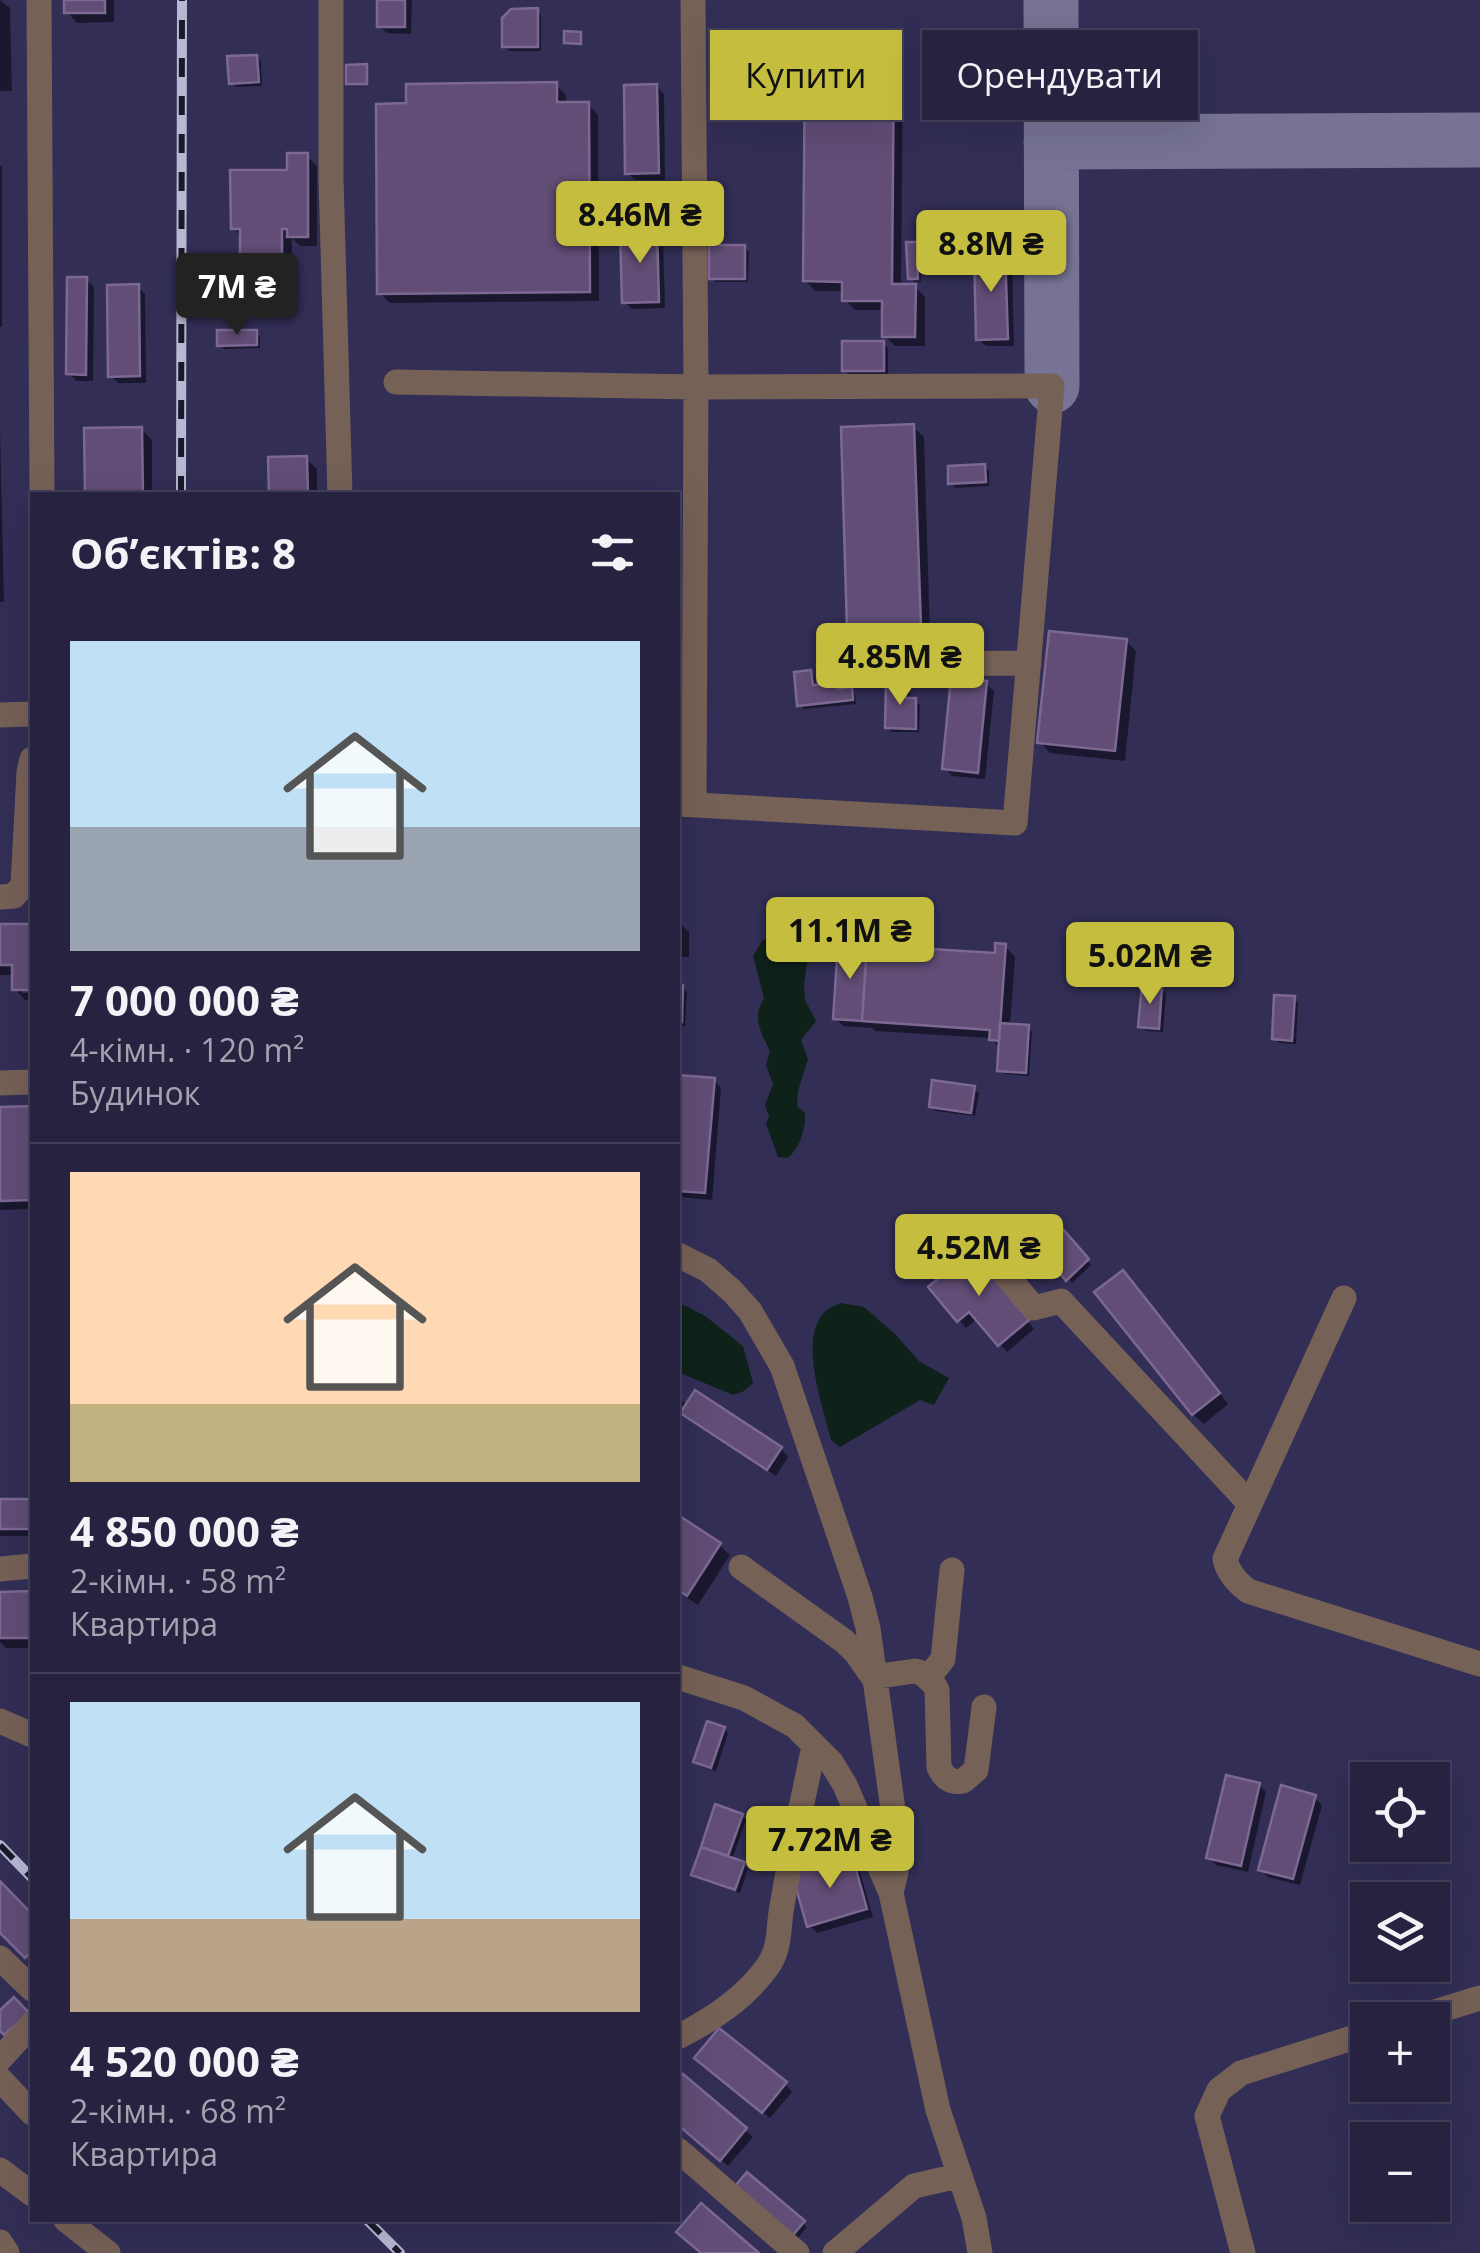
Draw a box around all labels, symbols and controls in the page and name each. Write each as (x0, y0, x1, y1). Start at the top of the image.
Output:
chip: Купити (710, 30, 902, 120)
chip: Орендувати (922, 30, 1198, 120)
pin: 8.46M ₴ (548, 181, 732, 266)
text: 8.46M ₴ (578, 192, 702, 235)
pin: 8.8M ₴ (910, 210, 1072, 295)
text: 8.8M ₴ (938, 221, 1044, 264)
pin: 7M ₴ (178, 253, 296, 338)
text: 7M ₴ (198, 264, 276, 307)
text: Об’єктів: 8 (70, 524, 296, 581)
icon: filters (585, 525, 640, 580)
pin: 4.85M ₴ (808, 623, 992, 708)
text: 4.85M ₴ (838, 634, 962, 677)
icon: home (265, 706, 445, 886)
pin: 11.1M ₴ (758, 897, 942, 982)
text: 11.1M ₴ (788, 908, 912, 951)
pin: 5.02M ₴ (1058, 922, 1242, 1007)
text: 5.02M ₴ (1088, 933, 1212, 976)
text: 7 000 000 ₴ (70, 971, 299, 1028)
text: 4-кімн. · 120 m² (70, 1028, 304, 1071)
text: Будинок (70, 1071, 200, 1114)
pin: 4.52M ₴ (887, 1214, 1071, 1299)
text: 4.52M ₴ (917, 1225, 1041, 1268)
icon: home (265, 1237, 445, 1417)
text: 4 850 000 ₴ (70, 1502, 299, 1559)
text: 2-кімн. · 58 m² (70, 1559, 286, 1602)
text: Квартира (70, 1602, 218, 1645)
map controls (1350, 1762, 1450, 2222)
button: locate (1350, 1762, 1450, 1862)
icon: home (265, 1767, 445, 1947)
pin: 7.72M ₴ (738, 1806, 922, 1891)
text: 7.72M ₴ (768, 1817, 892, 1860)
button: layers (1350, 1882, 1450, 1982)
button: + (1350, 2002, 1450, 2102)
text: 4 520 000 ₴ (70, 2032, 299, 2089)
text: 2-кімн. · 68 m² (70, 2089, 286, 2132)
button: − (1350, 2122, 1450, 2222)
text: Квартира (70, 2132, 218, 2175)

